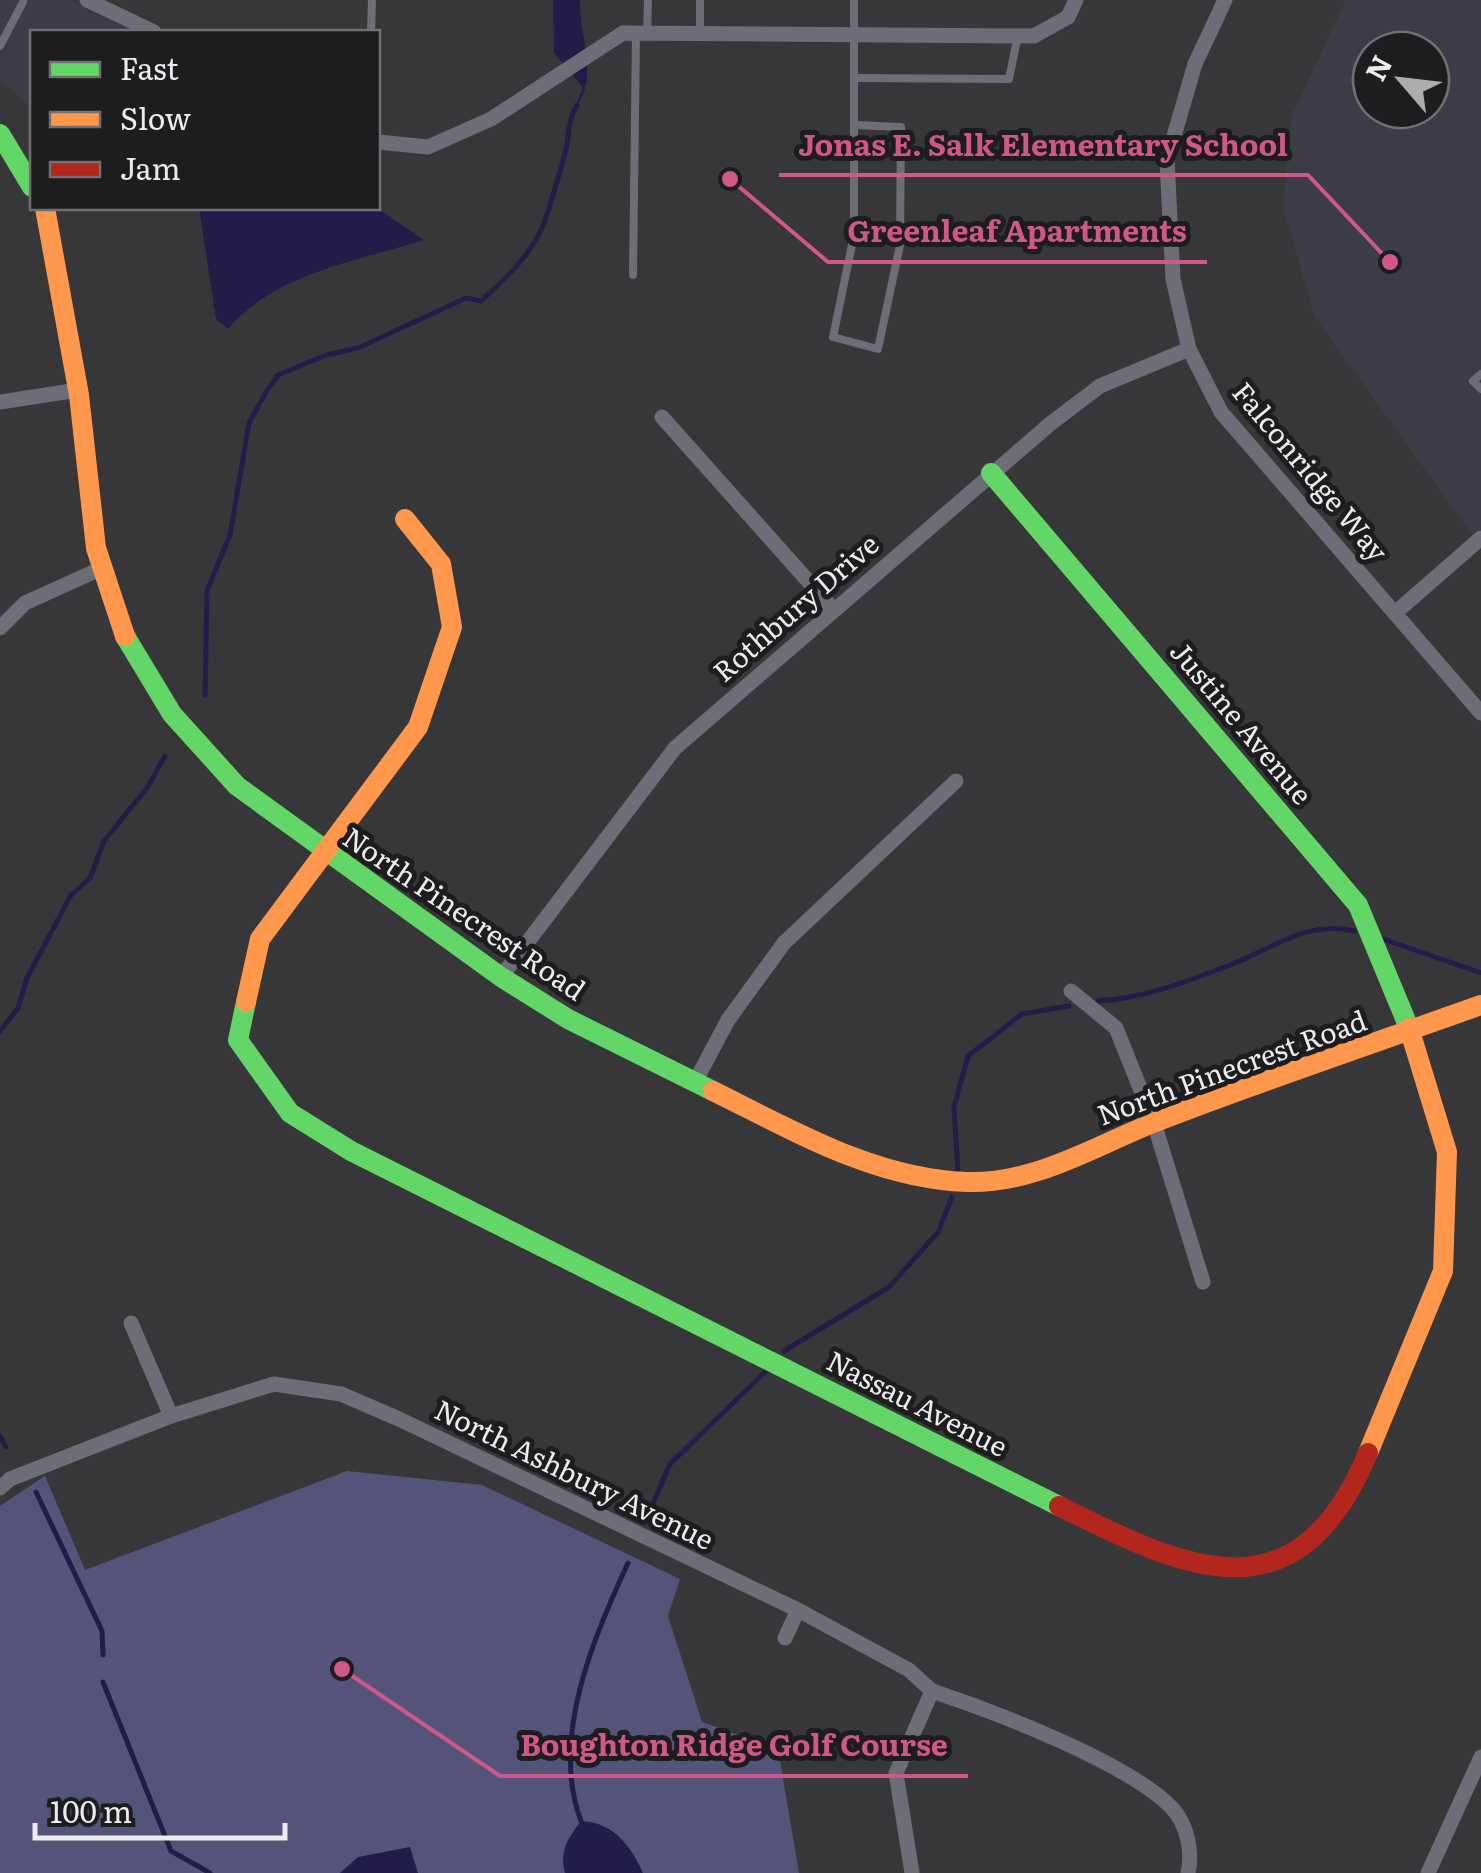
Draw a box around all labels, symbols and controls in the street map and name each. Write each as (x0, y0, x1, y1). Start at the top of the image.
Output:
legend (30, 30, 380, 210)
north arrow (1351, 30, 1451, 130)
text: Fast (120, 45, 179, 89)
text: N (1353, 47, 1401, 88)
text: Slow (120, 95, 191, 139)
callout: Jonas E. Salk Elementary School (779, 115, 1308, 175)
text: Jonas E. Salk Elementary School (798, 121, 1288, 165)
text: Jam (120, 145, 180, 189)
callout: Greenleaf Apartments (828, 202, 1207, 262)
text: Greenleaf Apartments (847, 207, 1187, 251)
street label: Falconridge Way (1224, 372, 1400, 570)
street label: Rothbury Drive (703, 523, 887, 690)
street label: Justine Avenue (1161, 631, 1324, 813)
street label: North Pinecrest Road (336, 815, 595, 1009)
street label: North Pinecrest Road (1091, 998, 1372, 1134)
street label: Nassau Avenue (820, 1339, 1016, 1466)
street label: North Ashbury Avenue (428, 1387, 721, 1559)
callout: Boughton Ridge Golf Course (500, 1716, 968, 1776)
text: Boughton Ridge Golf Course (520, 1721, 948, 1765)
scale bar (35, 1778, 285, 1840)
text: 100 m (50, 1788, 132, 1832)

